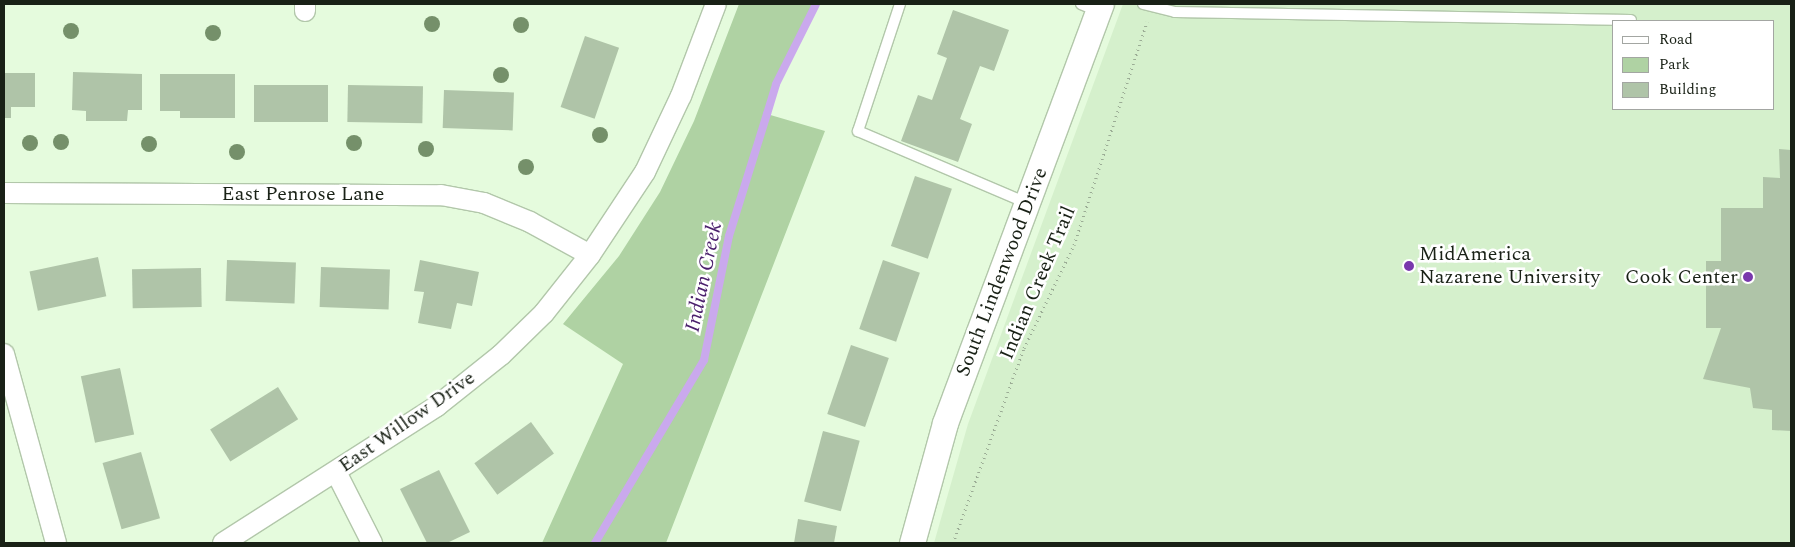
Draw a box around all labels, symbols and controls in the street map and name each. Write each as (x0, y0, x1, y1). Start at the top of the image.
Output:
legend (1612, 20, 1775, 110)
text: Road (1659, 28, 1693, 51)
text: Park (1659, 53, 1690, 76)
text: Building (1659, 78, 1716, 101)
street label: South Lindenwood Drive (951, 164, 1053, 380)
street label: East Penrose Lane (222, 182, 384, 206)
street label: Indian Creek Trail (995, 203, 1081, 363)
water label: Indian Creek (680, 220, 728, 334)
place label: MidAmerica Nazarene University (1419, 243, 1600, 290)
marker: MidAmerica Nazarene University (1403, 260, 1415, 272)
place label: Cook Center (1625, 265, 1738, 289)
marker: Cook Center (1742, 271, 1754, 283)
street label: East Willow Drive (334, 366, 480, 478)

